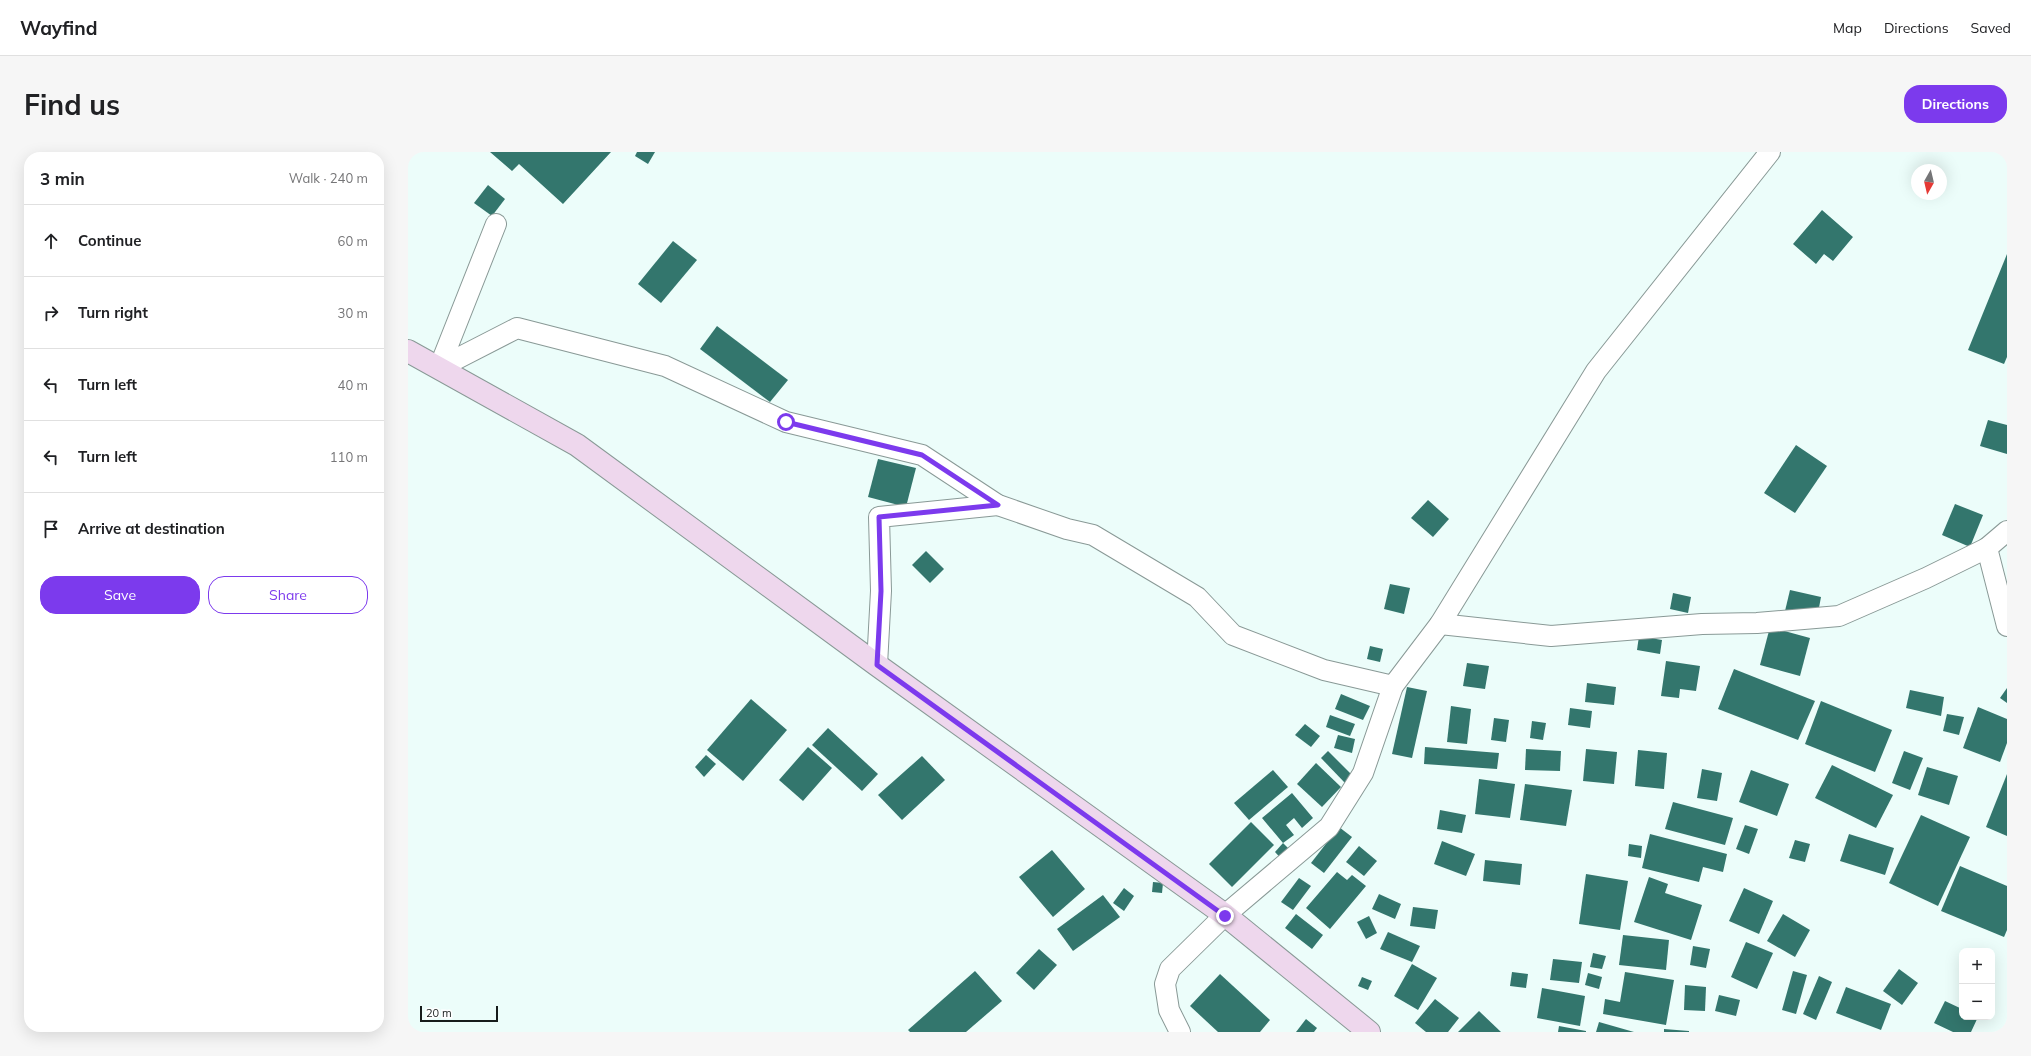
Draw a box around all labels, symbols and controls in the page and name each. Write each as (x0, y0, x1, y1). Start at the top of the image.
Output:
text: Wayfind (20, 16, 97, 40)
text: Map (1833, 19, 1862, 37)
text: Directions (1884, 19, 1949, 37)
text: Saved (1971, 19, 2011, 37)
button: Directions (1904, 85, 2007, 123)
text: Find us (24, 87, 120, 122)
north arrow (1911, 164, 1947, 200)
text: 3 min (40, 168, 85, 189)
text: Walk · 240 m (289, 170, 368, 186)
icon: ahead (40, 230, 62, 252)
text: Continue (78, 231, 141, 250)
text: 60 m (338, 233, 368, 249)
icon: right (40, 302, 62, 324)
text: Turn right (78, 303, 148, 322)
text: 30 m (338, 305, 368, 321)
icon: left (40, 374, 62, 396)
text: Turn left (78, 375, 137, 394)
text: 40 m (338, 377, 368, 393)
route start (777, 413, 795, 431)
icon: left (40, 446, 62, 468)
text: Turn left (78, 447, 137, 466)
text: 110 m (330, 449, 368, 465)
icon: arrive (40, 518, 62, 540)
text: Arrive at destination (78, 519, 225, 538)
button: Save (40, 576, 200, 614)
button: Share (208, 576, 368, 614)
route end (1216, 907, 1234, 925)
map controls (1959, 948, 1995, 1020)
button: + (1959, 948, 1995, 984)
button: − (1959, 984, 1995, 1020)
scale bar (420, 1004, 498, 1023)
text: 20 m (426, 1006, 452, 1020)

